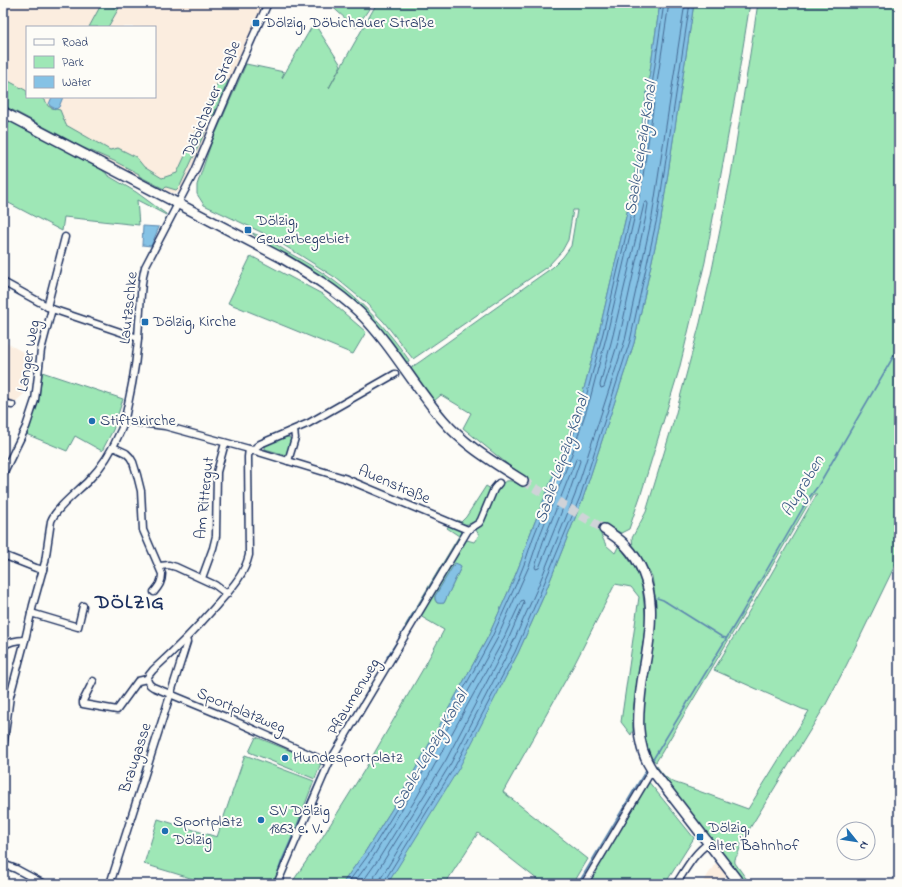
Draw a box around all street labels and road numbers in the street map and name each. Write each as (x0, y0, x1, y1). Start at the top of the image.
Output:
street label: Döbichauer Straße (176, 36, 248, 162)
street label: Lautzschke (113, 270, 145, 345)
street label: Langer Weg (11, 318, 47, 394)
street label: Am Rittergut (189, 455, 221, 540)
street label: Auenstraße (354, 459, 435, 511)
street label: Pflaumenweg (321, 654, 387, 740)
street label: Sportplatzweg (193, 682, 289, 740)
street label: Braugasse (113, 719, 159, 797)

